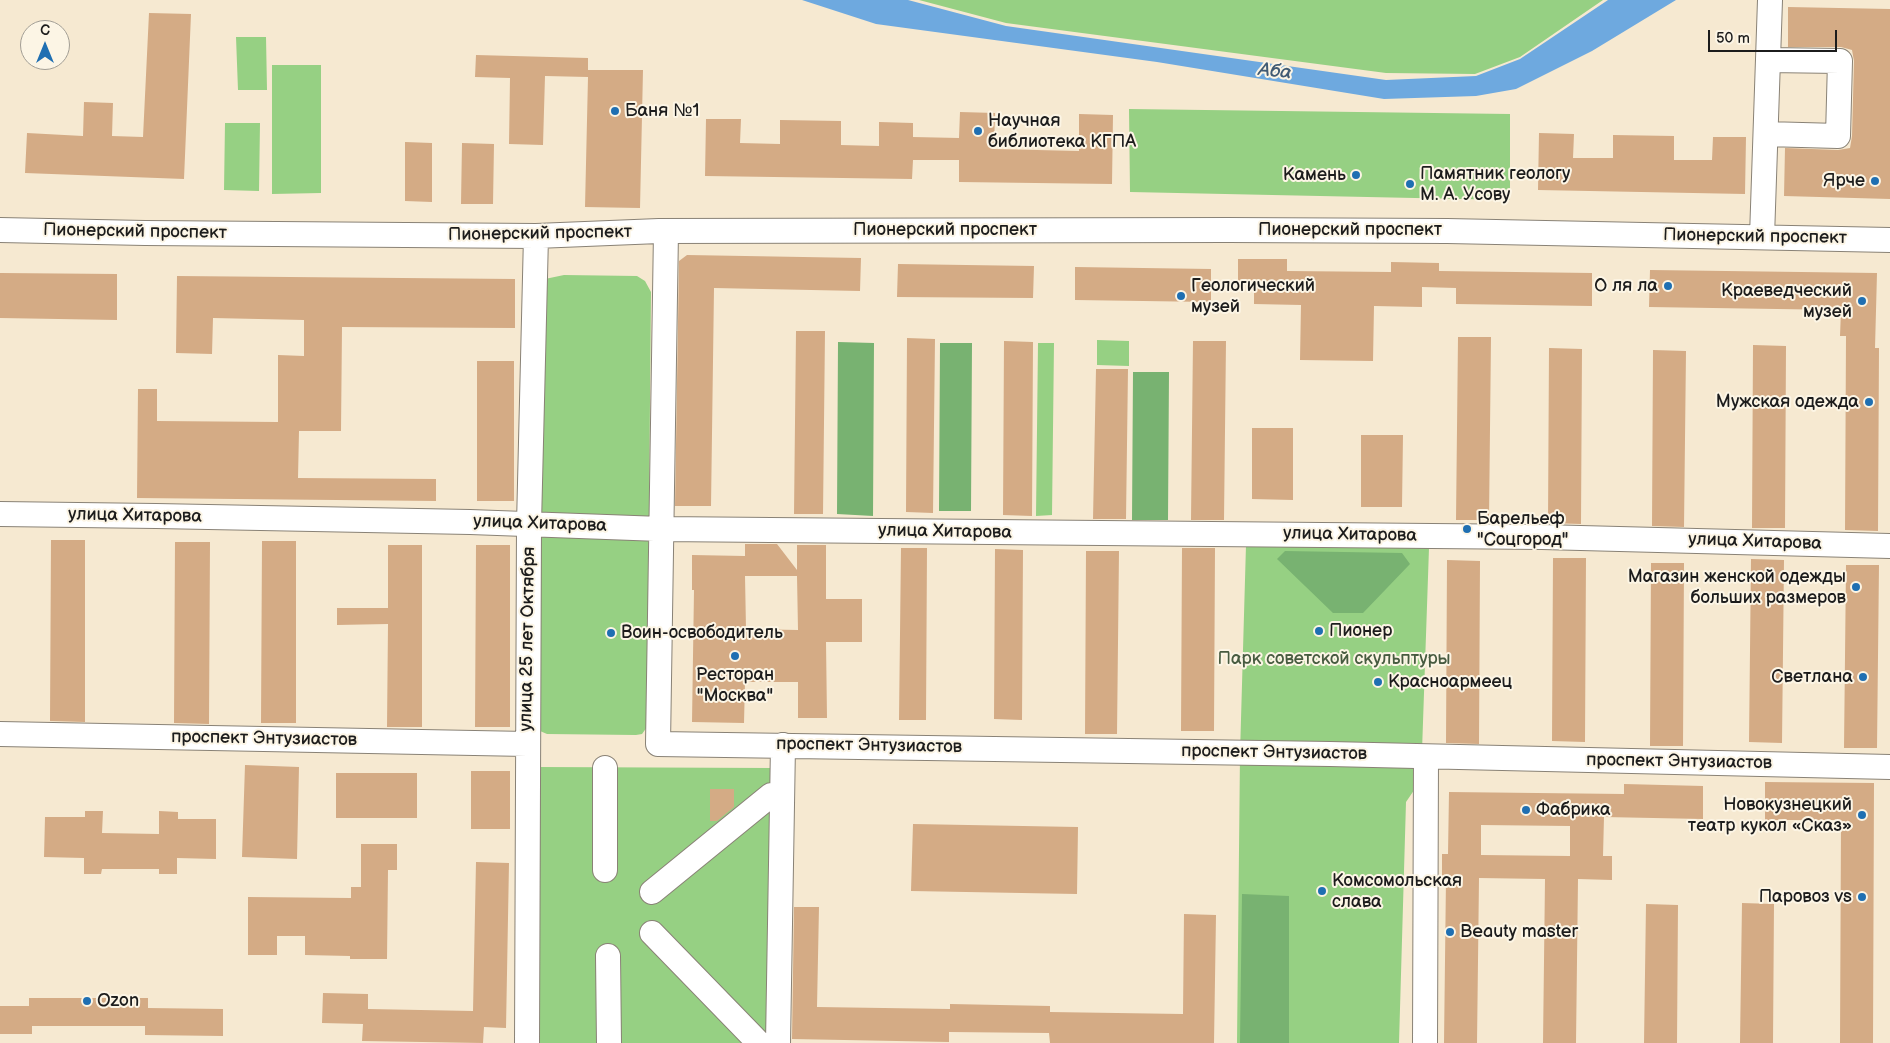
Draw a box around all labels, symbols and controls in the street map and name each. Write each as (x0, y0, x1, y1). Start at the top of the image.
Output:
north arrow (20, 20, 70, 70)
scale bar (1710, 20, 1839, 52)
text: С (40, 22, 50, 39)
text: 50 m (1716, 29, 1750, 48)
water label: Аба (1257, 59, 1293, 85)
place label: Баня №1 (625, 100, 699, 122)
marker: Баня №1 (609, 105, 621, 117)
place label: Научная библиотека КГПА (988, 110, 1136, 152)
marker: Научная библиотека КГПА (972, 125, 984, 137)
place label: Памятник геологу М. А. Усову (1420, 163, 1570, 205)
place label: Камень (1283, 164, 1346, 186)
marker: Камень (1350, 169, 1362, 181)
place label: Ярче (1823, 170, 1865, 192)
marker: Ярче (1869, 175, 1881, 187)
marker: Памятник геологу М. А. Усову (1404, 178, 1416, 190)
street label: Пионерский проспект (853, 219, 1037, 241)
street label: Пионерский проспект (1258, 219, 1442, 241)
street label: Пионерский проспект (43, 220, 227, 244)
street label: Пионерский проспект (448, 222, 632, 246)
street label: Пионерский проспект (1663, 225, 1847, 249)
place label: Геологический музей (1191, 275, 1315, 318)
place label: О ля ла (1594, 275, 1658, 297)
marker: О ля ла (1662, 280, 1674, 292)
place label: Краеведческий музей (1721, 280, 1852, 322)
marker: Геологический музей (1175, 290, 1187, 302)
marker: Краеведческий музей (1856, 295, 1868, 307)
place label: Мужская одежда (1716, 391, 1859, 413)
marker: Мужская одежда (1863, 396, 1875, 408)
street label: улица Хитарова (68, 504, 202, 528)
place label: Барельеф "Соцгород" (1477, 508, 1569, 550)
street label: улица Хитарова (473, 511, 607, 537)
street label: улица Хитарова (878, 520, 1012, 544)
street label: улица Хитарова (1283, 523, 1417, 547)
marker: Барельеф "Соцгород" (1461, 523, 1473, 535)
street label: улица Хитарова (1688, 529, 1822, 555)
street label: улица 25 лет Октября (516, 546, 540, 732)
place label: Магазин женской одежды больших размеров (1628, 566, 1846, 608)
marker: Магазин женской одежды больших размеров (1850, 581, 1862, 593)
place label: Пионер (1329, 620, 1392, 642)
place label: Воин-освободитель (621, 622, 783, 644)
marker: Пионер (1313, 625, 1325, 637)
marker: Воин-освободитель (605, 627, 617, 639)
park label: Парк советской скульптуры (1217, 648, 1451, 670)
marker: Ресторан "Москва" (729, 650, 741, 662)
place label: Ресторан "Москва" (696, 664, 774, 706)
place label: Светлана (1771, 666, 1853, 688)
place label: Красноармеец (1388, 671, 1512, 693)
marker: Светлана (1857, 671, 1869, 683)
marker: Красноармеец (1372, 676, 1384, 688)
street label: проспект Энтузиастов (171, 727, 357, 751)
street label: проспект Энтузиастов (776, 734, 962, 758)
street label: проспект Энтузиастов (1181, 741, 1367, 765)
street label: проспект Энтузиастов (1586, 750, 1772, 774)
place label: Новокузнецкий театр кукол «Сказ» (1688, 794, 1852, 836)
place label: Фабрика (1536, 799, 1611, 821)
marker: Фабрика (1520, 804, 1532, 816)
marker: Новокузнецкий театр кукол «Сказ» (1856, 809, 1868, 821)
place label: Комсомольская слава (1332, 870, 1462, 912)
marker: Комсомольская слава (1316, 885, 1328, 897)
place label: Паровоз vs (1759, 886, 1852, 908)
marker: Паровоз vs (1856, 891, 1868, 903)
place label: Beauty master (1460, 921, 1578, 943)
marker: Beauty master (1444, 926, 1456, 938)
place label: Ozon (97, 990, 139, 1012)
marker: Ozon (81, 995, 93, 1007)

